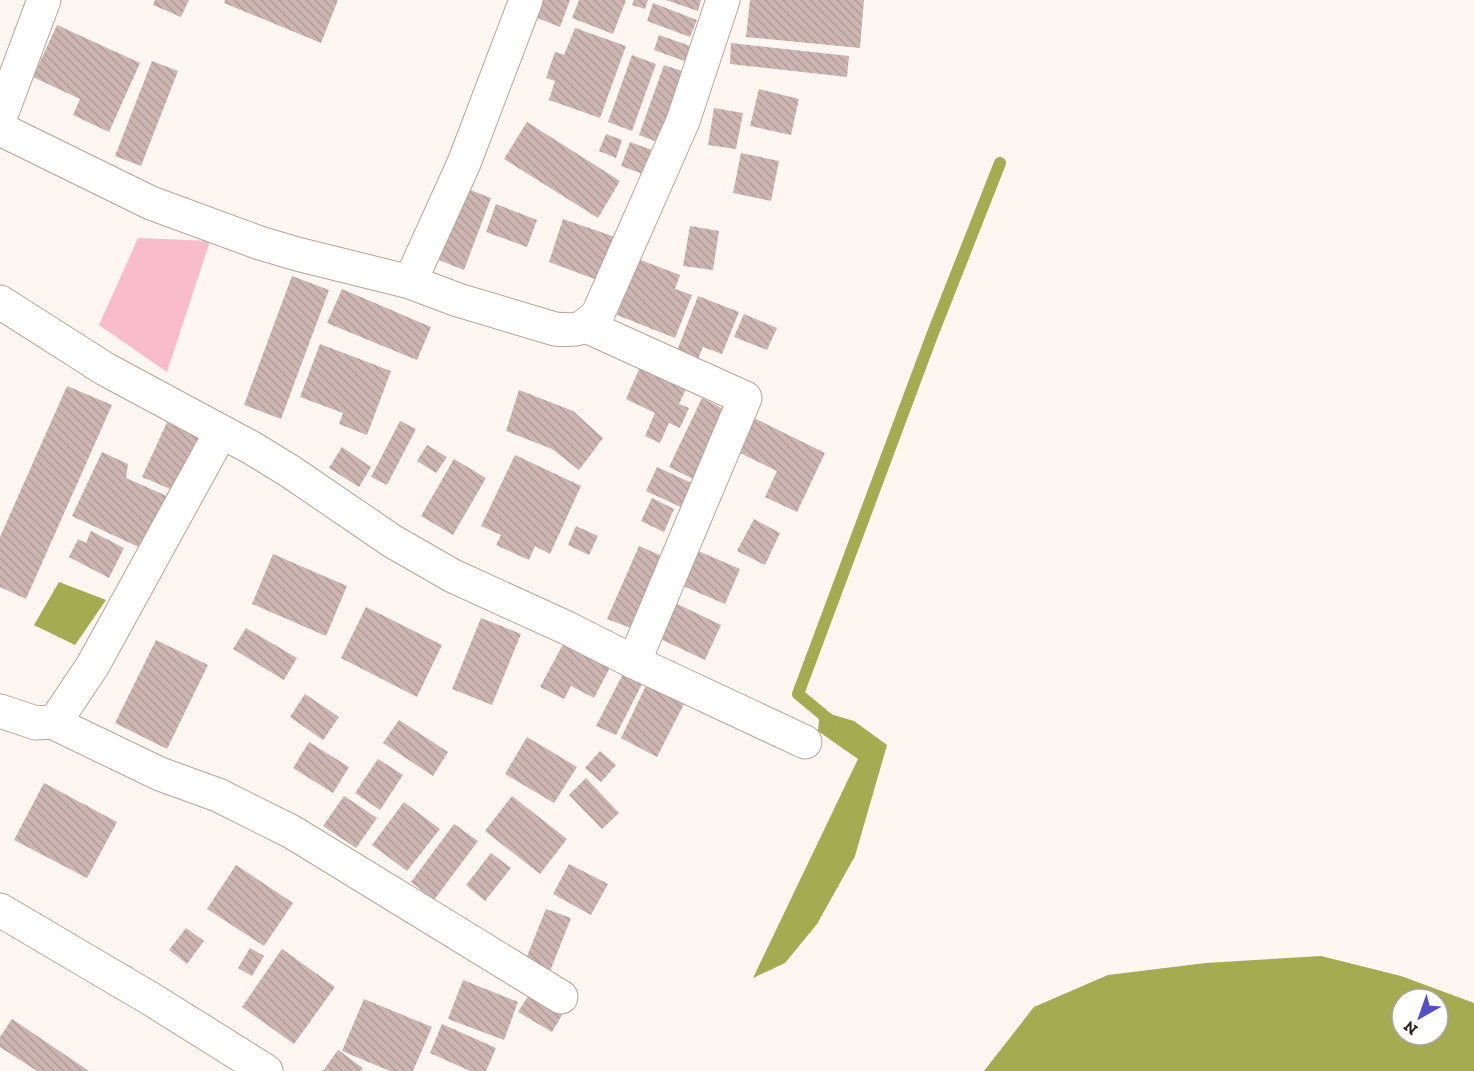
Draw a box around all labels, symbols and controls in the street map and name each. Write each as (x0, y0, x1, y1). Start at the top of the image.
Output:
north arrow (1390, 987, 1450, 1047)
text: N (1400, 1017, 1421, 1039)

